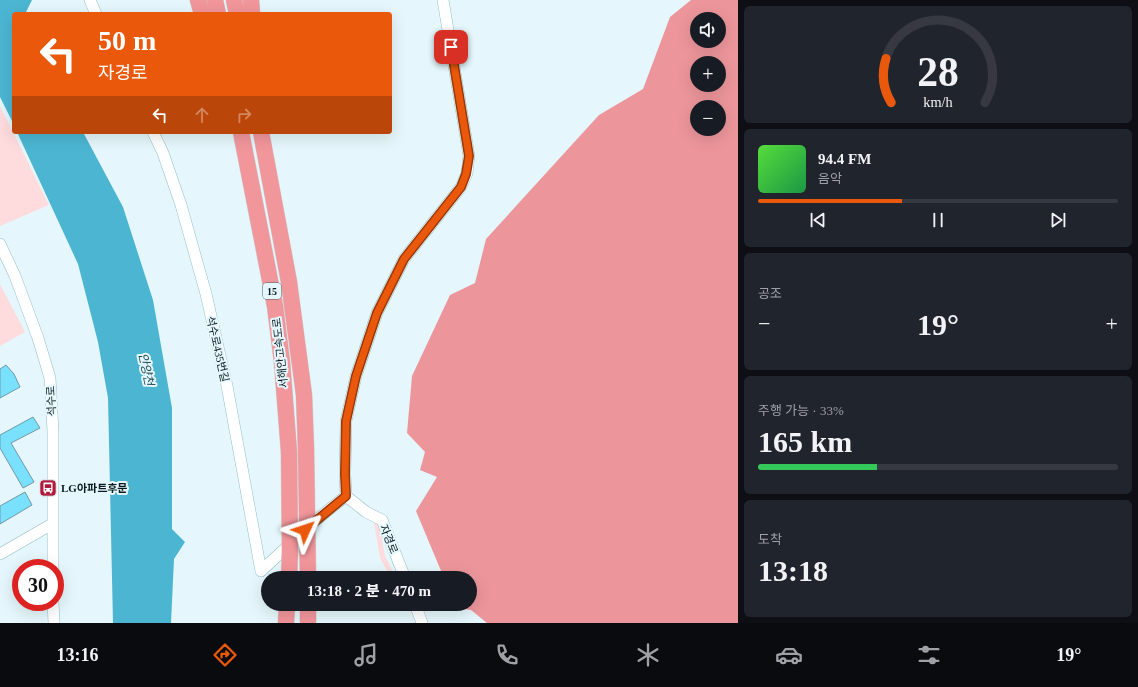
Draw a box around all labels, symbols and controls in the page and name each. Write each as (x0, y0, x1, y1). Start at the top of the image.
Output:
map controls (690, 12, 726, 136)
button: sound (690, 12, 726, 48)
text: 50 m (98, 25, 156, 56)
icon: left (32, 28, 84, 80)
pin (434, 30, 468, 64)
icon: arrive (440, 36, 462, 58)
text: 28 (917, 49, 959, 95)
button: + (690, 56, 726, 92)
text: 자경로 (98, 63, 148, 83)
text: km/h (923, 93, 953, 109)
button: − (690, 100, 726, 136)
icon: left (149, 104, 171, 126)
icon: ahead (191, 104, 213, 126)
icon: right (233, 104, 255, 126)
text: 94.4 FM (818, 151, 871, 167)
text: 음악 (818, 171, 842, 186)
icon: previous (807, 209, 829, 231)
icon: pause (927, 209, 949, 231)
icon: next (1047, 209, 1069, 231)
road number: 15 (263, 283, 281, 299)
text: 공조 (758, 286, 782, 301)
text: 19° (917, 308, 959, 341)
text: − (758, 311, 770, 336)
text: + (1106, 311, 1118, 336)
street label: 석수로435번길 (205, 315, 231, 383)
street label: 서해안고속도로 (270, 317, 290, 389)
water label: 안양천 (136, 351, 157, 389)
street label: 석수로 (44, 386, 58, 416)
text: 주행 가능 · 33% (758, 403, 844, 418)
text: 165 km (758, 425, 852, 458)
bus stop icon: LG아파트후문 (38, 478, 58, 498)
place label: LG아파트후문 (61, 482, 128, 494)
position arrow (284, 509, 326, 551)
street label: 자경로 (378, 523, 400, 555)
text: 도착 (758, 532, 782, 547)
text: 13:18 (758, 554, 828, 587)
speed limit sign: 30 (12, 559, 64, 611)
text: 13:18 · 2 분 · 470 m (307, 583, 431, 599)
icon: directions (211, 641, 239, 669)
icon: music (352, 641, 380, 669)
icon: phone (493, 641, 521, 669)
icon: climate (634, 641, 662, 669)
icon: car (775, 641, 803, 669)
icon: filters (915, 641, 943, 669)
text: 13:16 (56, 645, 98, 665)
text: 19° (1056, 645, 1082, 665)

